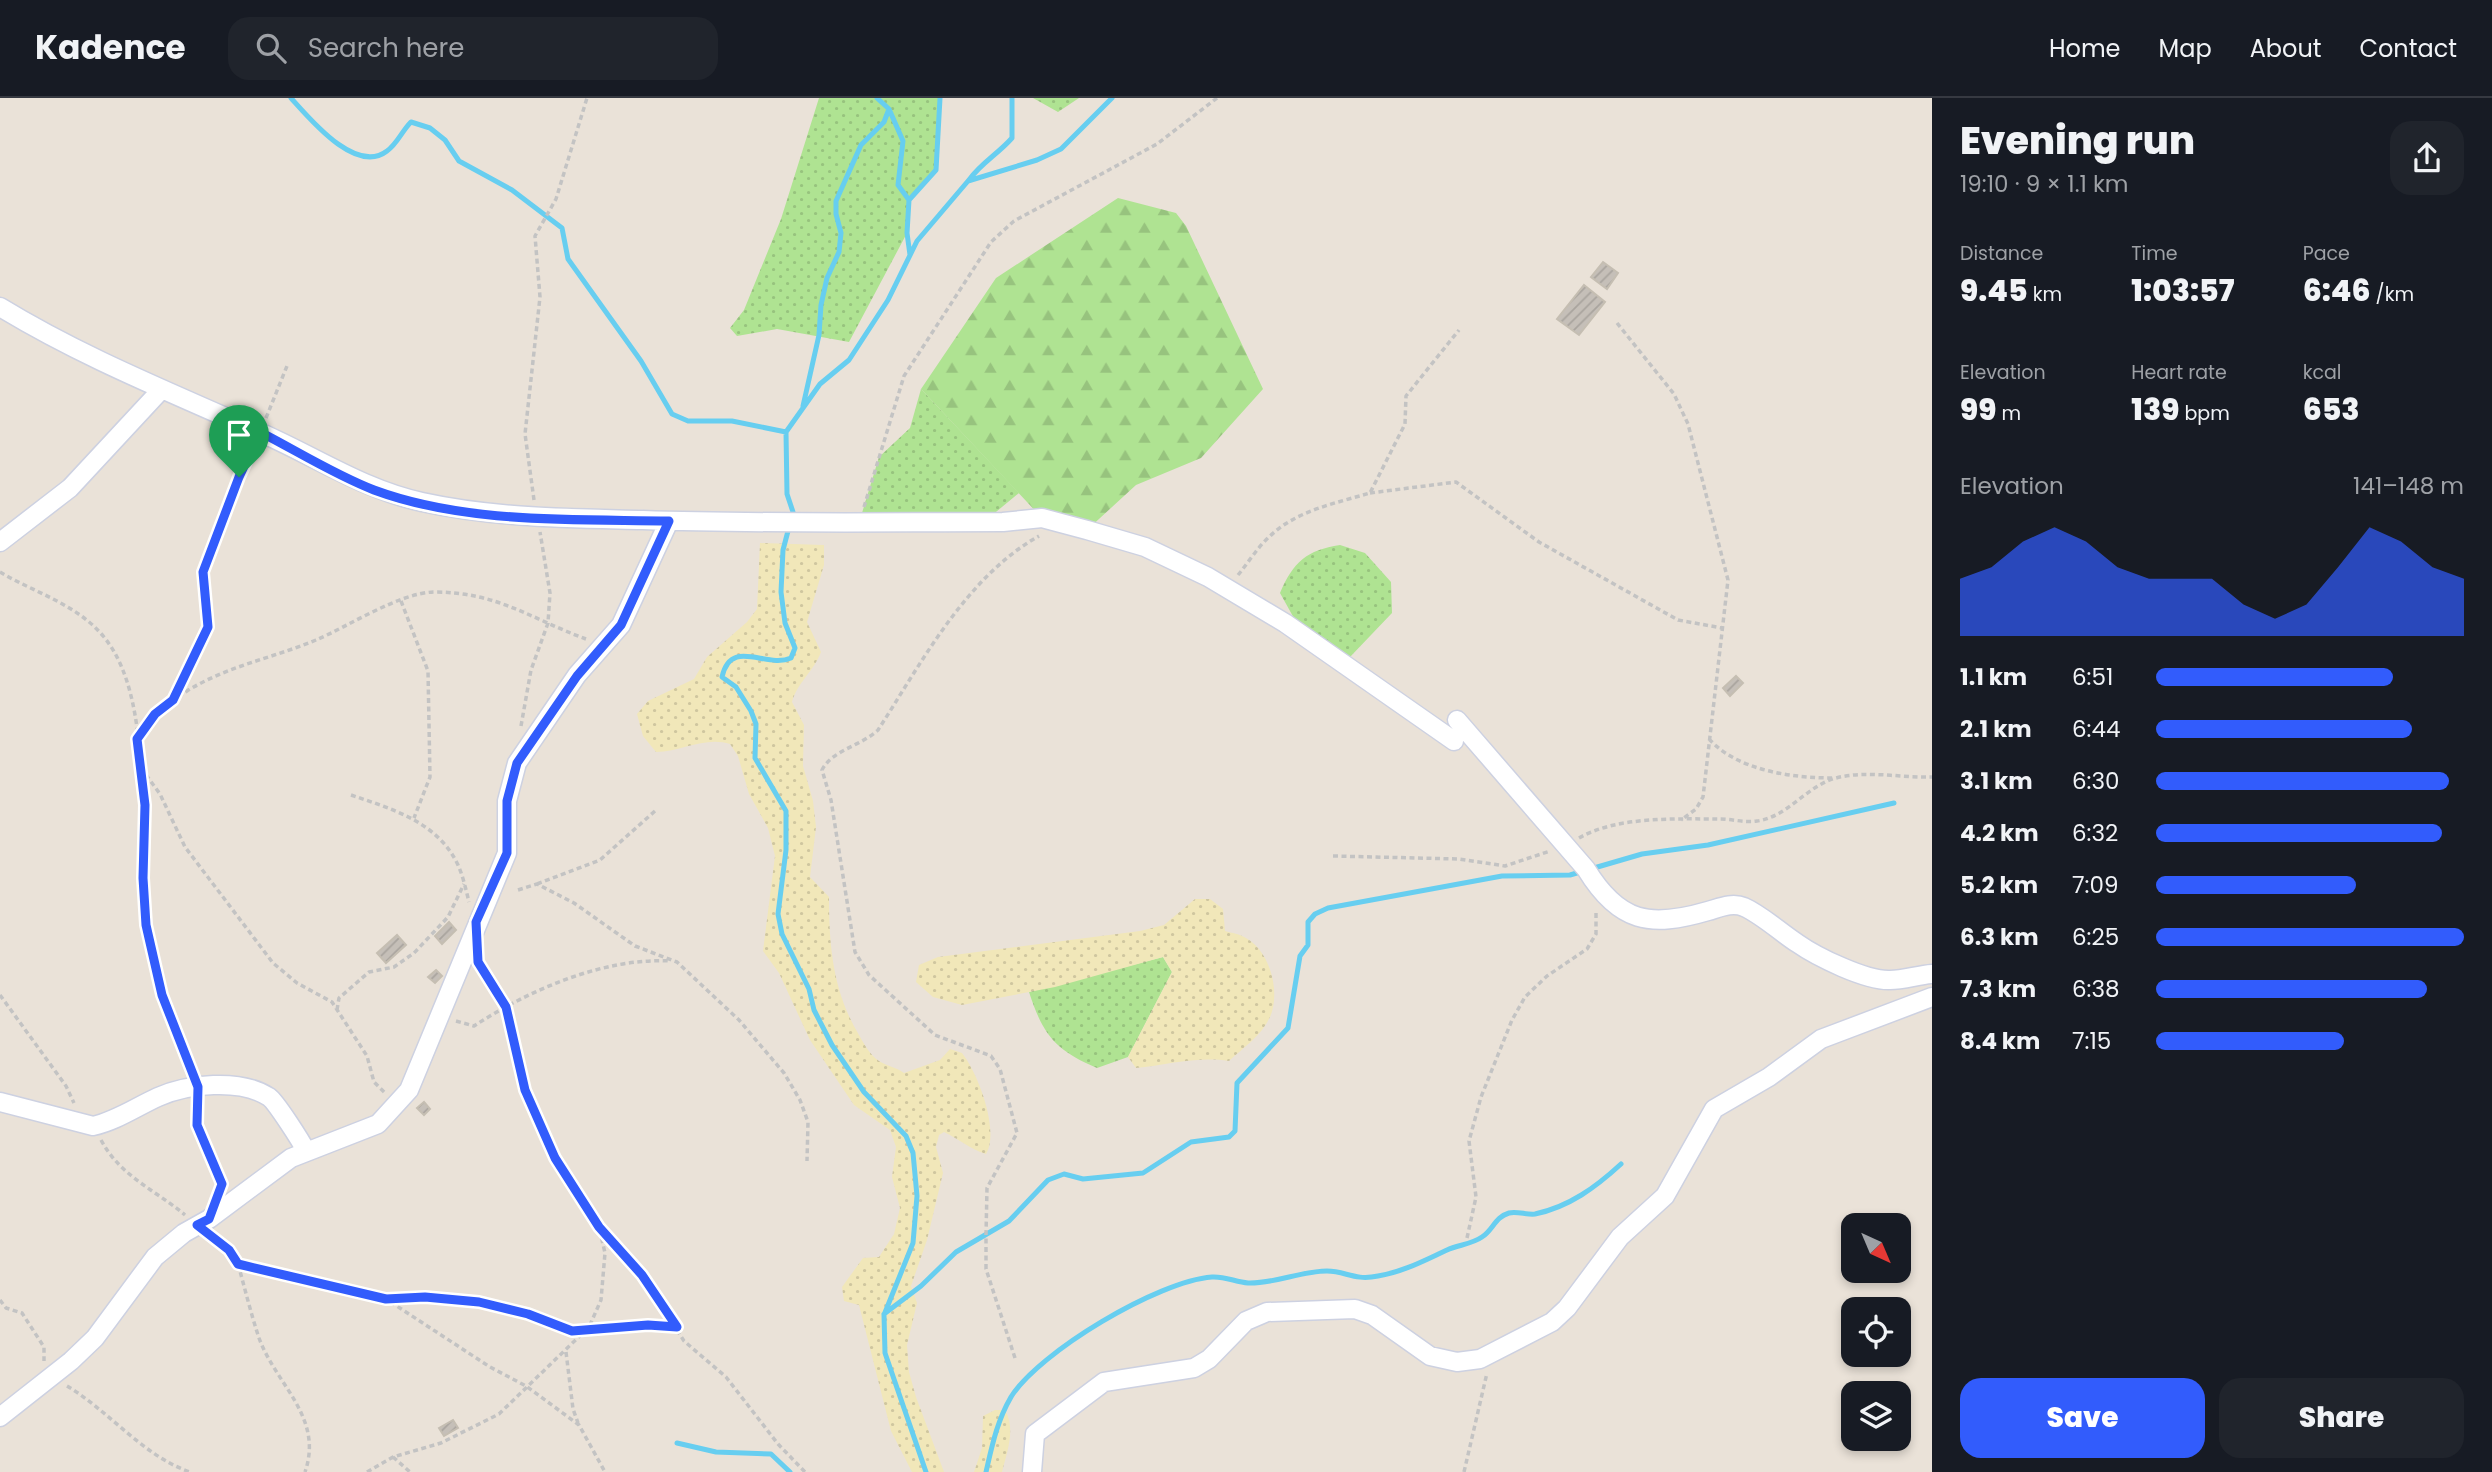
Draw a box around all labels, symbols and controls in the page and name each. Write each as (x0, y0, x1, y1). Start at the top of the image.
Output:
search box (228, 17, 718, 80)
text: Kadence (35, 24, 186, 71)
icon: search (252, 29, 290, 67)
text: Search here (308, 30, 464, 66)
text: Home (2049, 32, 2121, 65)
text: Map (2159, 32, 2212, 65)
text: About (2250, 32, 2321, 65)
text: Contact (2359, 32, 2457, 65)
text: Evening run (1960, 114, 2195, 167)
button: share (2390, 121, 2464, 195)
text: 19:10 · 9 × 1.1 km (1960, 168, 2129, 200)
text: Distance (1960, 240, 2043, 267)
text: Time (2131, 240, 2178, 267)
text: Pace (2303, 240, 2350, 267)
text: 9.45 (1960, 269, 2028, 312)
text: 1:03:57 (2131, 269, 2234, 312)
text: 6:46 (2303, 269, 2371, 312)
text: km (2028, 281, 2062, 308)
text: /km (2371, 281, 2414, 308)
text: Elevation (1960, 359, 2046, 386)
text: Heart rate (2131, 359, 2227, 386)
text: kcal (2303, 359, 2342, 386)
text: 99 (1960, 388, 1996, 431)
text: 139 (2131, 388, 2179, 431)
text: 653 (2303, 388, 2360, 431)
text: m (1996, 400, 2021, 427)
text: bpm (2179, 400, 2230, 427)
pin (209, 405, 269, 477)
icon: arrive (220, 416, 258, 454)
text: Elevation (1960, 470, 2064, 502)
text: 141–148 m (2353, 470, 2464, 502)
text: 1.1 km (1960, 661, 2027, 693)
text: 6:51 (2072, 661, 2113, 693)
text: 2.1 km (1960, 713, 2032, 745)
text: 6:44 (2072, 713, 2120, 745)
text: 3.1 km (1960, 765, 2033, 797)
text: 6:30 (2072, 765, 2120, 797)
text: 4.2 km (1960, 817, 2039, 849)
text: 6:32 (2072, 817, 2118, 849)
text: 5.2 km (1960, 869, 2038, 901)
text: 7:09 (2072, 869, 2118, 901)
text: 6.3 km (1960, 921, 2039, 953)
text: 6:25 (2072, 921, 2119, 953)
text: 7.3 km (1960, 973, 2036, 1005)
text: 6:38 (2072, 973, 2120, 1005)
text: 8.4 km (1960, 1025, 2040, 1057)
text: 7:15 (2072, 1025, 2111, 1057)
north arrow (1841, 1213, 1911, 1283)
map controls (1841, 1213, 1911, 1451)
button: locate (1841, 1297, 1911, 1367)
button: Save (1960, 1378, 2205, 1458)
button: Share (2219, 1378, 2464, 1458)
button: layers (1841, 1381, 1911, 1451)

